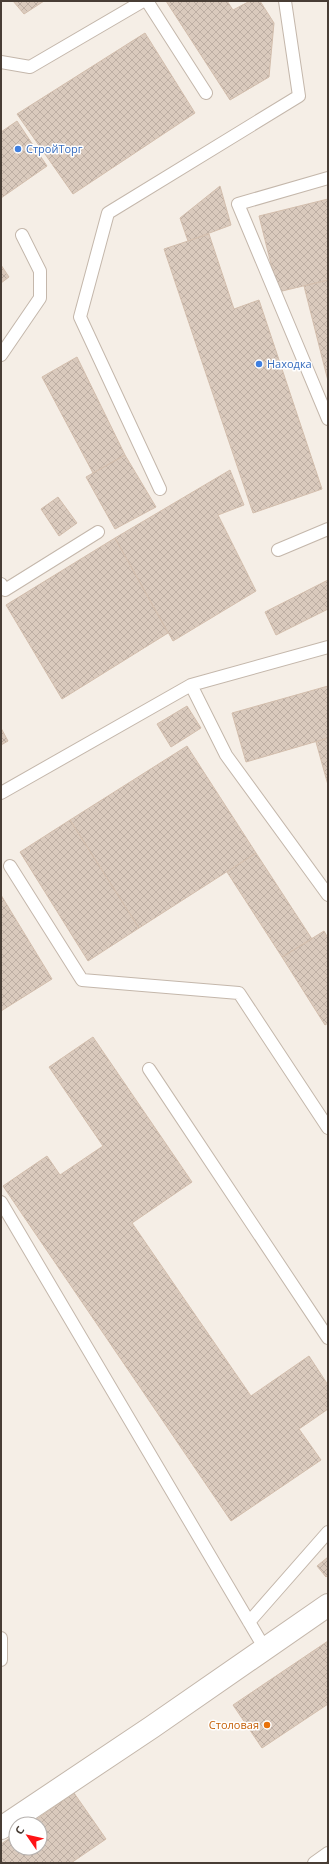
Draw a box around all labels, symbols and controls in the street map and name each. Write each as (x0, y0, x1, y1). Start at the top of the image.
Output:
place label: СтройТорг (26, 141, 83, 156)
marker: СтройТорг (13, 144, 23, 154)
place label: Находка (267, 356, 312, 371)
marker: Находка (254, 359, 264, 369)
place label: Столовая (209, 1717, 259, 1732)
marker: Столовая (262, 1720, 272, 1730)
north arrow (8, 1816, 48, 1856)
text: С (11, 1823, 27, 1837)

